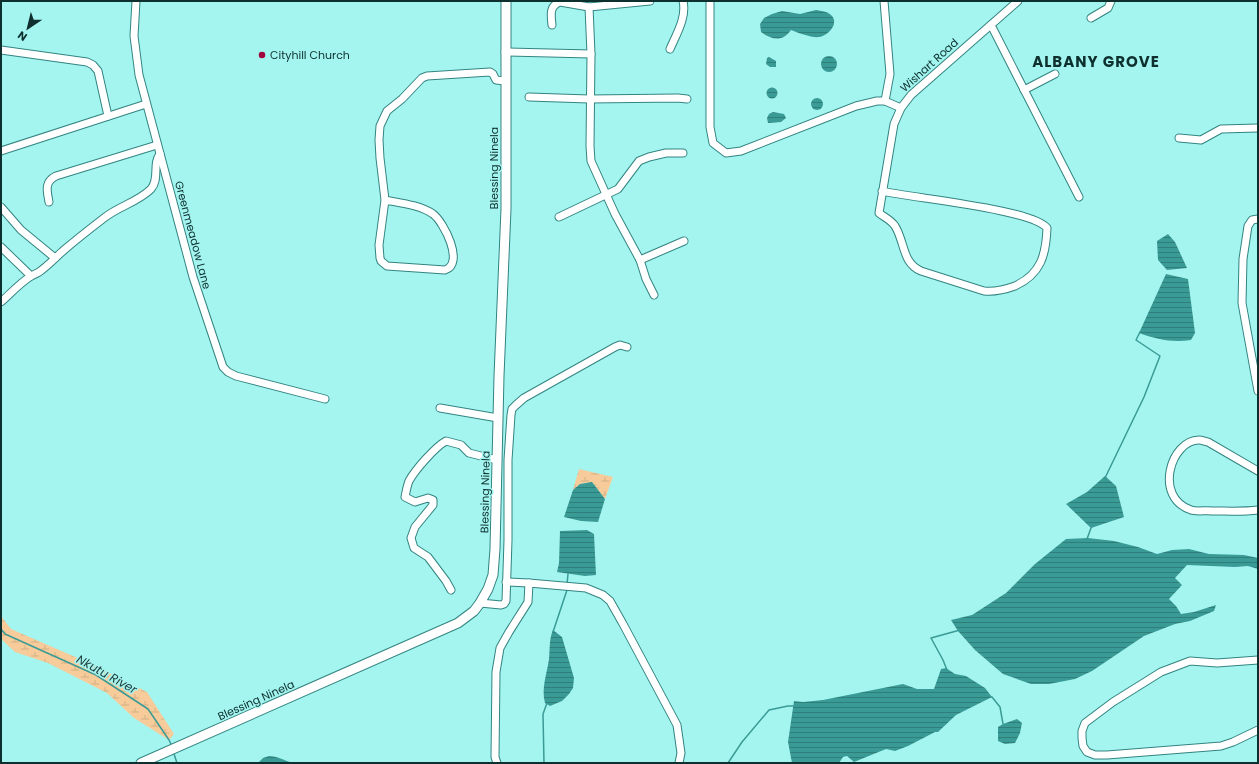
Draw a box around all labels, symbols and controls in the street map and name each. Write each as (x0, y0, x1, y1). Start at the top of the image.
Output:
north arrow (8, 8, 48, 48)
text: N (14, 27, 30, 45)
street label: Wishart Road (896, 35, 962, 95)
place label: Cityhill Church (270, 47, 350, 63)
marker: Cityhill Church (257, 50, 267, 60)
district label: ALBANY GROVE (1032, 51, 1160, 72)
street label: Blessing Ninela (486, 127, 502, 209)
street label: Greenmeadow Lane (171, 179, 215, 291)
street label: Blessing Ninela (476, 451, 494, 533)
water label: Nkutu River (74, 650, 141, 698)
street label: Blessing Ninela (215, 676, 297, 724)

